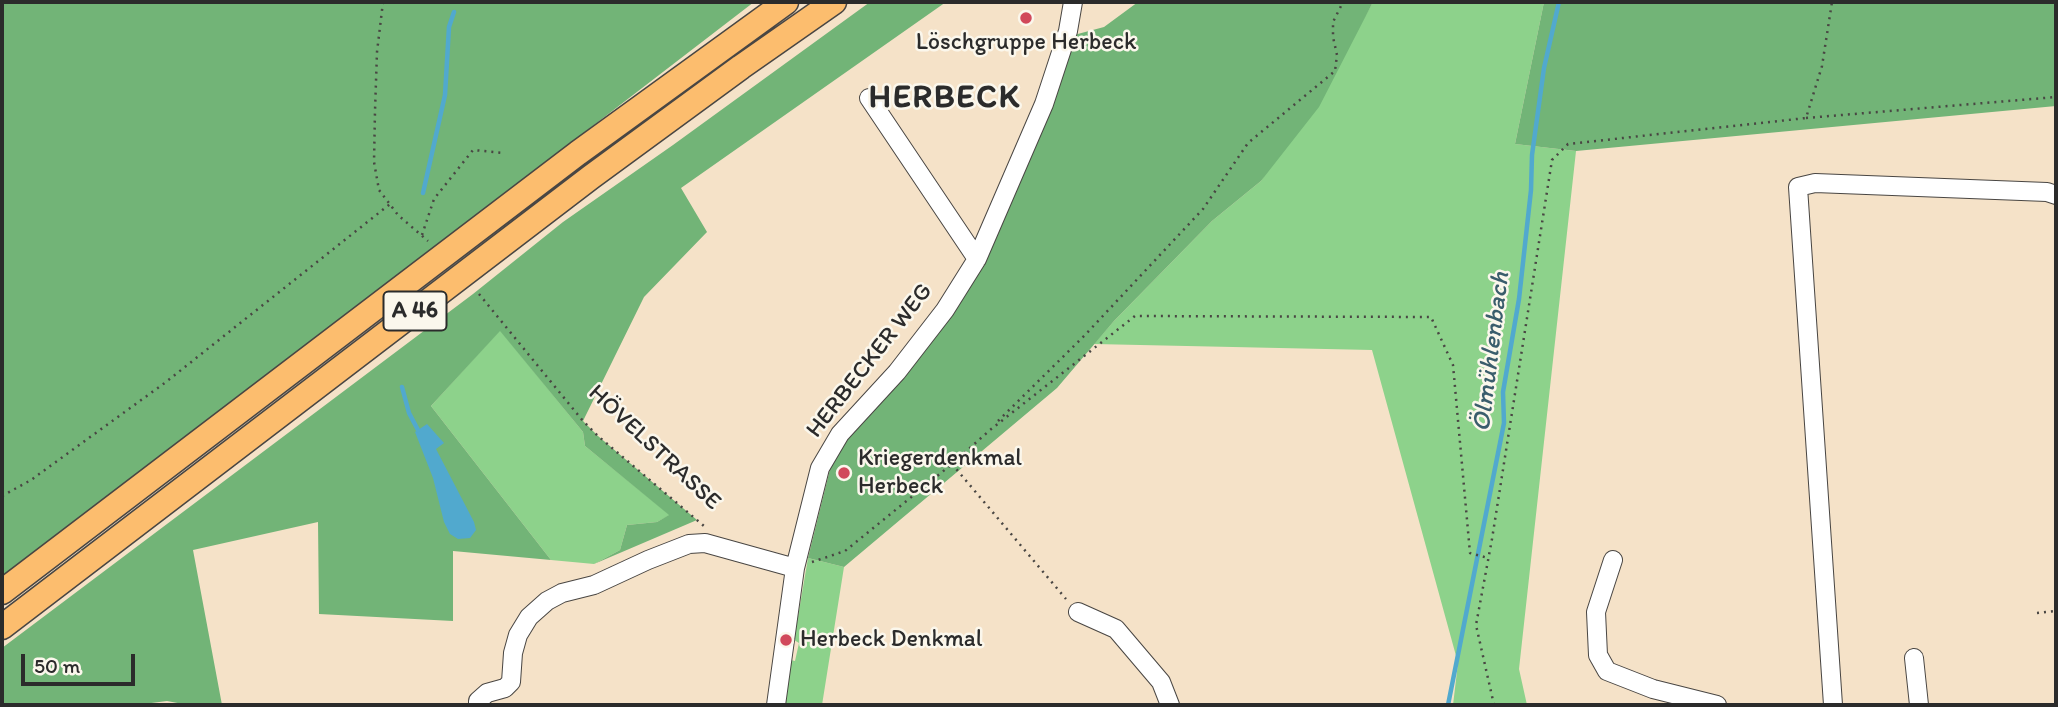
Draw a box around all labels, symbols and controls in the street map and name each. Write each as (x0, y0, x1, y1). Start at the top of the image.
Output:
marker: Löschgruppe Herbeck (1018, 10, 1034, 26)
place label: Löschgruppe Herbeck (916, 29, 1136, 57)
district label: HERBECK (869, 80, 1021, 118)
water label: Ölmühlenbach (1467, 270, 1517, 434)
street label: HERBECKER WEG (801, 278, 939, 444)
road number: A 46 (384, 292, 446, 330)
street label: HÖVELSTRASSE (582, 379, 726, 517)
place label: Kriegerdenkmal Herbeck (858, 445, 1022, 501)
marker: Kriegerdenkmal Herbeck (836, 465, 852, 481)
place label: Herbeck Denkmal (800, 626, 982, 654)
marker: Herbeck Denkmal (778, 632, 794, 648)
scale bar (24, 640, 138, 684)
text: 50 m (34, 653, 80, 678)

